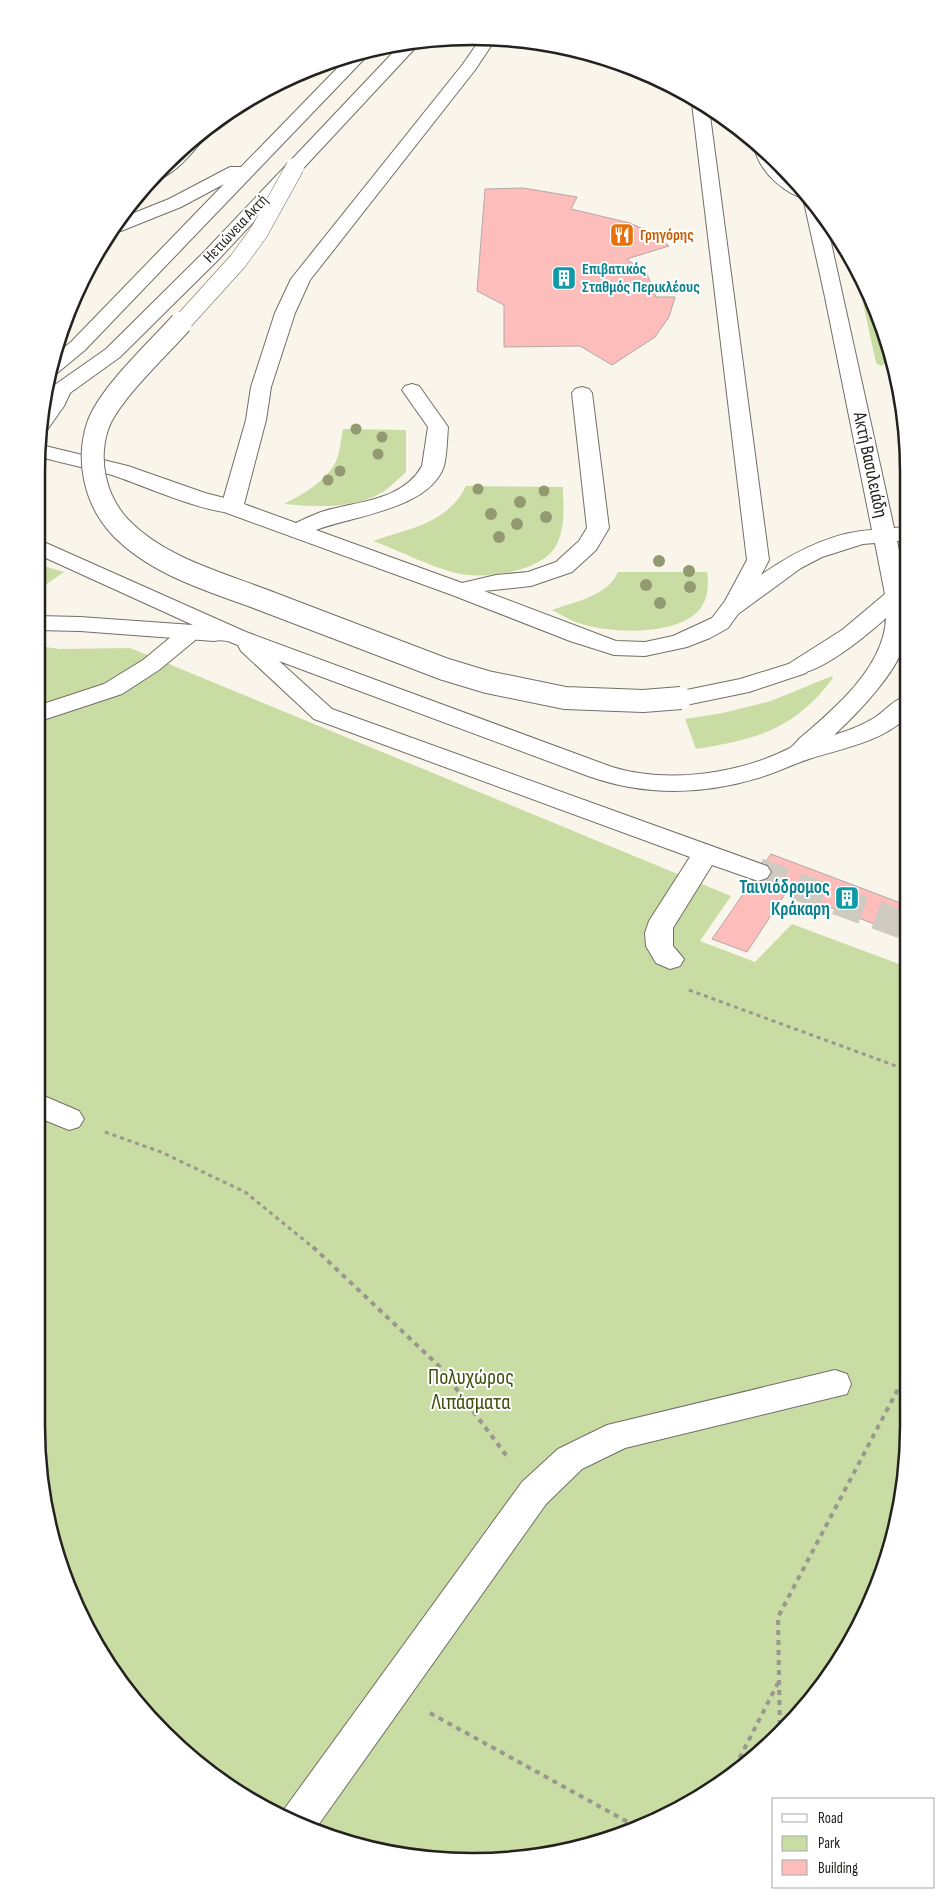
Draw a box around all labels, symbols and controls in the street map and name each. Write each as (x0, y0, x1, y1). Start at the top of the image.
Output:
street label: Ηετιώνεια Ακτή (200, 191, 272, 267)
restaurant icon: Γρηγόρης (609, 222, 635, 248)
place label: Γρηγόρης (640, 226, 694, 245)
place label: Επιβατικός Σταθμός Περικλέους (582, 260, 700, 297)
building icon: Επιβατικός Σταθμός Περικλέους (551, 265, 577, 291)
street label: Ακτή Βασιλειάδη (847, 409, 892, 520)
place label: Ταινιόδρομος Κράκαρη (739, 876, 830, 921)
building icon: Ταινιόδρομος Κράκαρη (834, 885, 860, 911)
park label: Πολυχώρος Λιπάσματα (428, 1364, 514, 1416)
legend (772, 1798, 935, 1888)
text: Road (818, 1809, 843, 1828)
text: Park (818, 1834, 840, 1853)
text: Building (818, 1859, 858, 1878)

